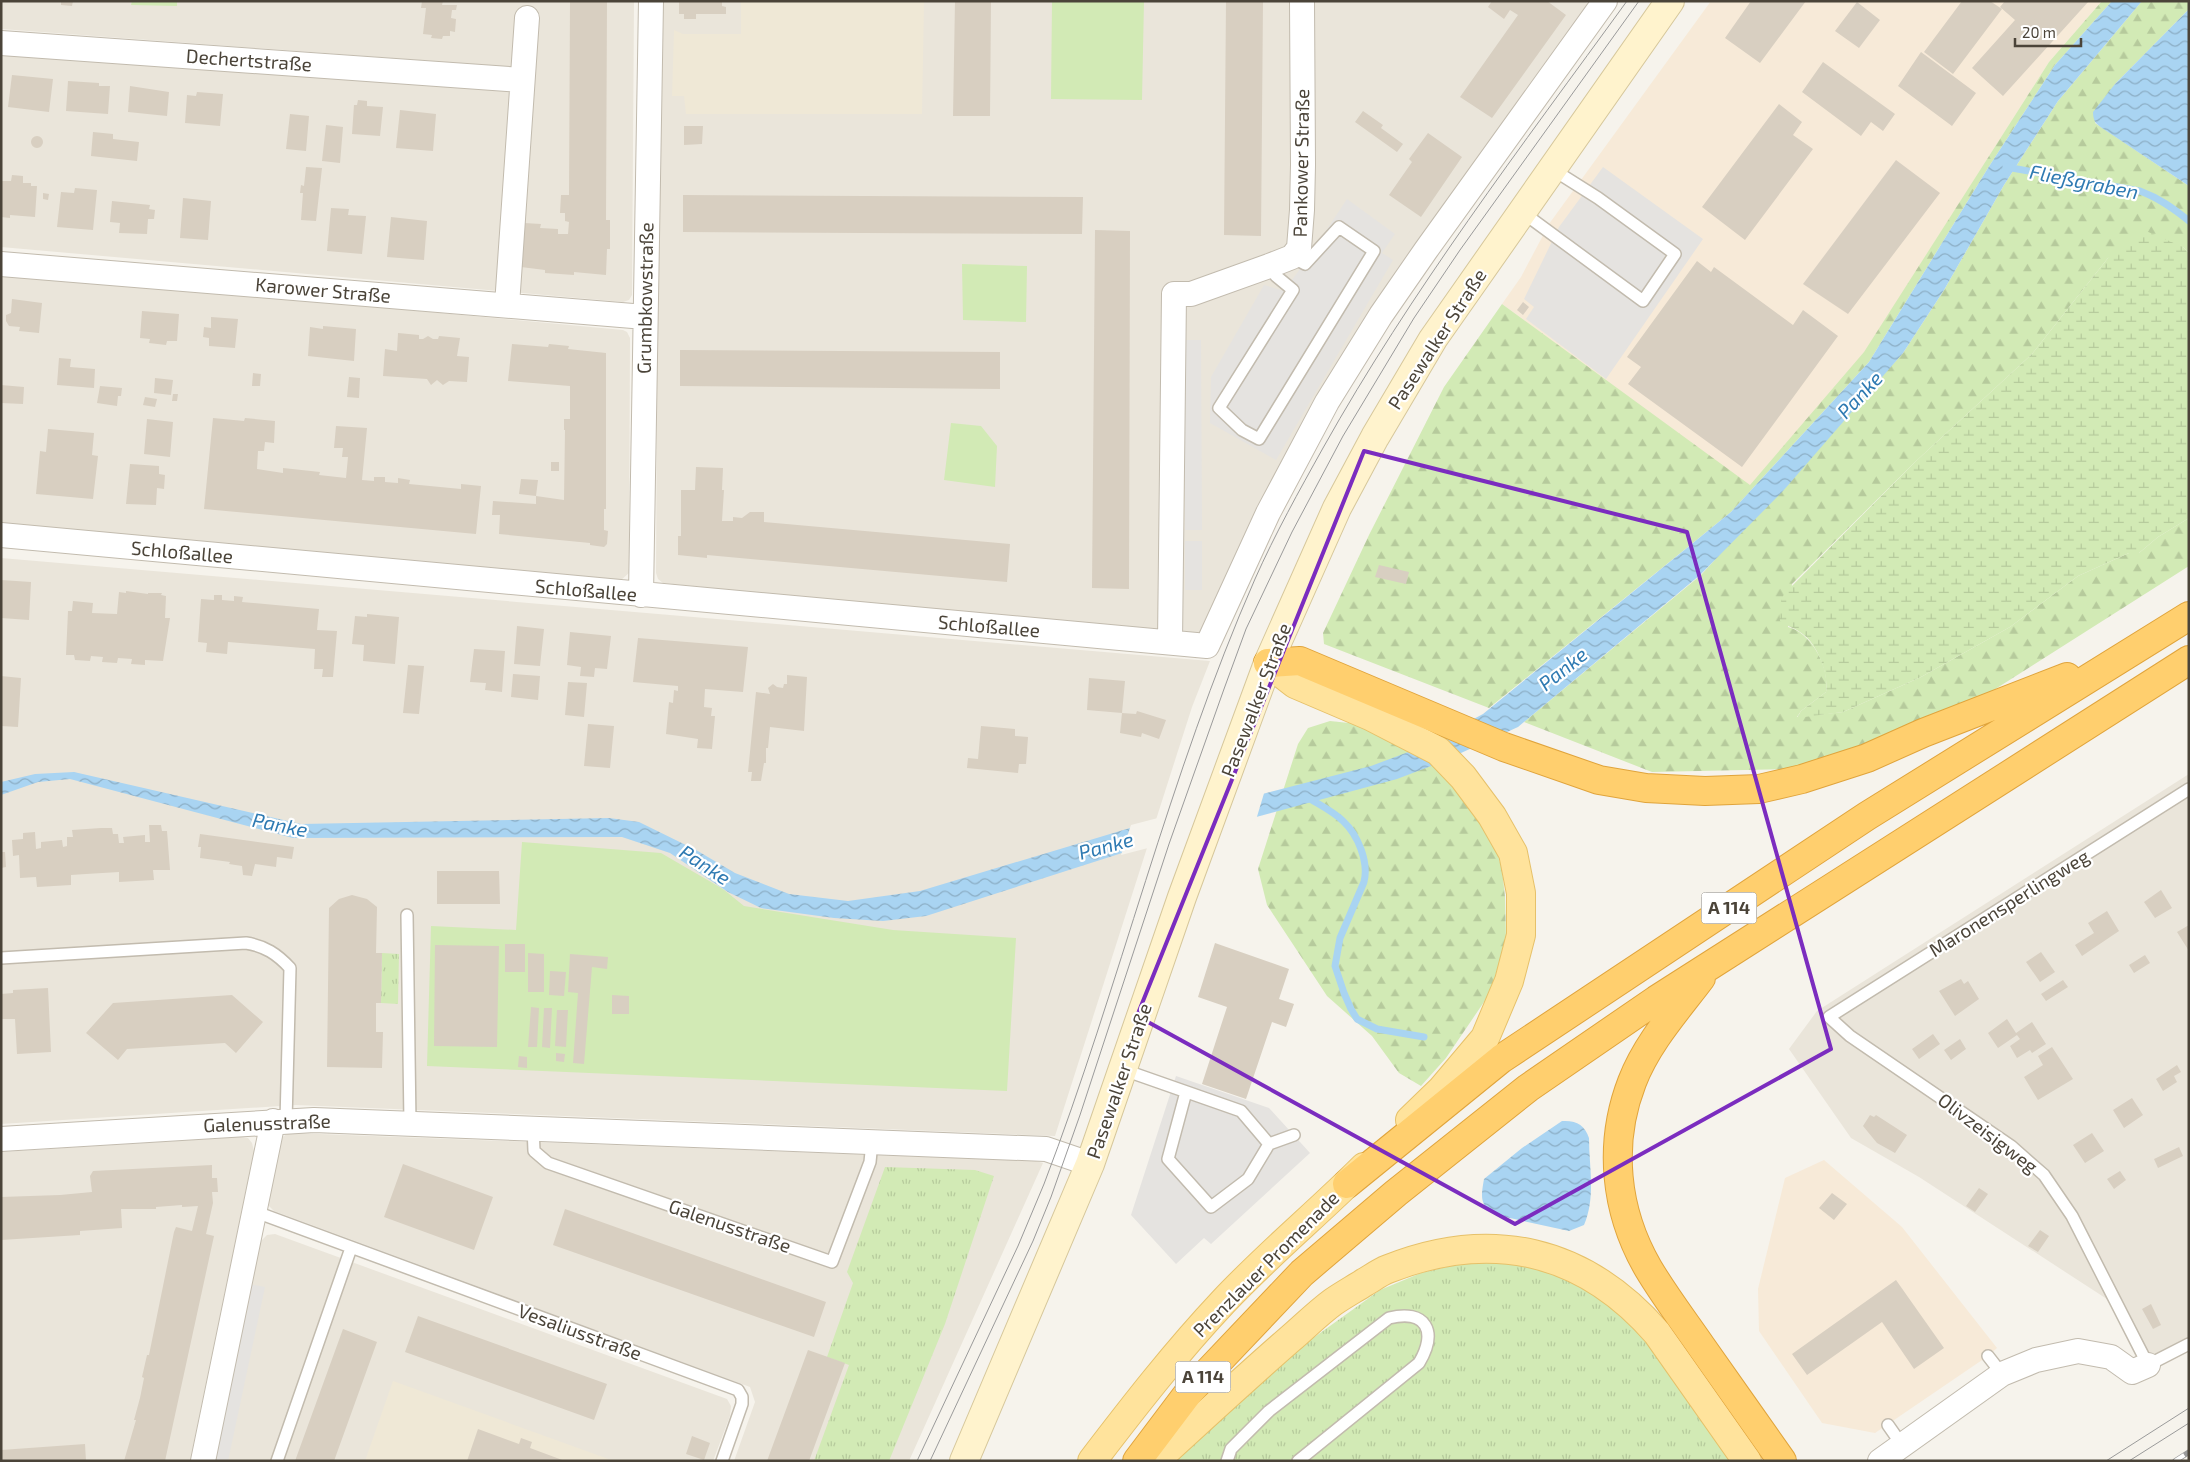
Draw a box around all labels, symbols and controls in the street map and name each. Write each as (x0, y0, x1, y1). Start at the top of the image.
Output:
scale bar (2015, 15, 2081, 47)
text: 20 m (2022, 23, 2056, 41)
street label: Dechertstraße (185, 44, 313, 75)
street label: Pankower Straße (1288, 88, 1313, 238)
water label: Fließgraben (2028, 159, 2141, 203)
street label: Grumbkowstraße (632, 222, 657, 374)
street label: Pasewalker Straße (1383, 264, 1491, 413)
street label: Karower Straße (254, 272, 392, 307)
water label: Panke (1831, 366, 1887, 423)
street label: Schloßallee (130, 536, 234, 567)
street label: Schloßallee (534, 574, 638, 605)
street label: Schloßallee (937, 610, 1041, 641)
street label: Pasewalker Straße (1216, 620, 1295, 780)
water label: Panke (1533, 641, 1592, 695)
water label: Panke (251, 807, 310, 841)
water label: Panke (1076, 826, 1136, 864)
water label: Panke (676, 839, 736, 890)
street label: Maronensperlingweg (1924, 844, 2093, 961)
road number: A 114 (1702, 892, 1756, 924)
street label: Pasewalker Straße (1081, 1000, 1156, 1162)
street label: Olivzeisigweg (1934, 1088, 2043, 1178)
street label: Galenusstraße (203, 1109, 331, 1136)
street label: Prenzlauer Promenade (1188, 1186, 1343, 1341)
street label: Galenusstraße (666, 1194, 794, 1257)
street label: Vesaliusstraße (515, 1299, 645, 1365)
road number: A 114 (1176, 1361, 1230, 1392)

